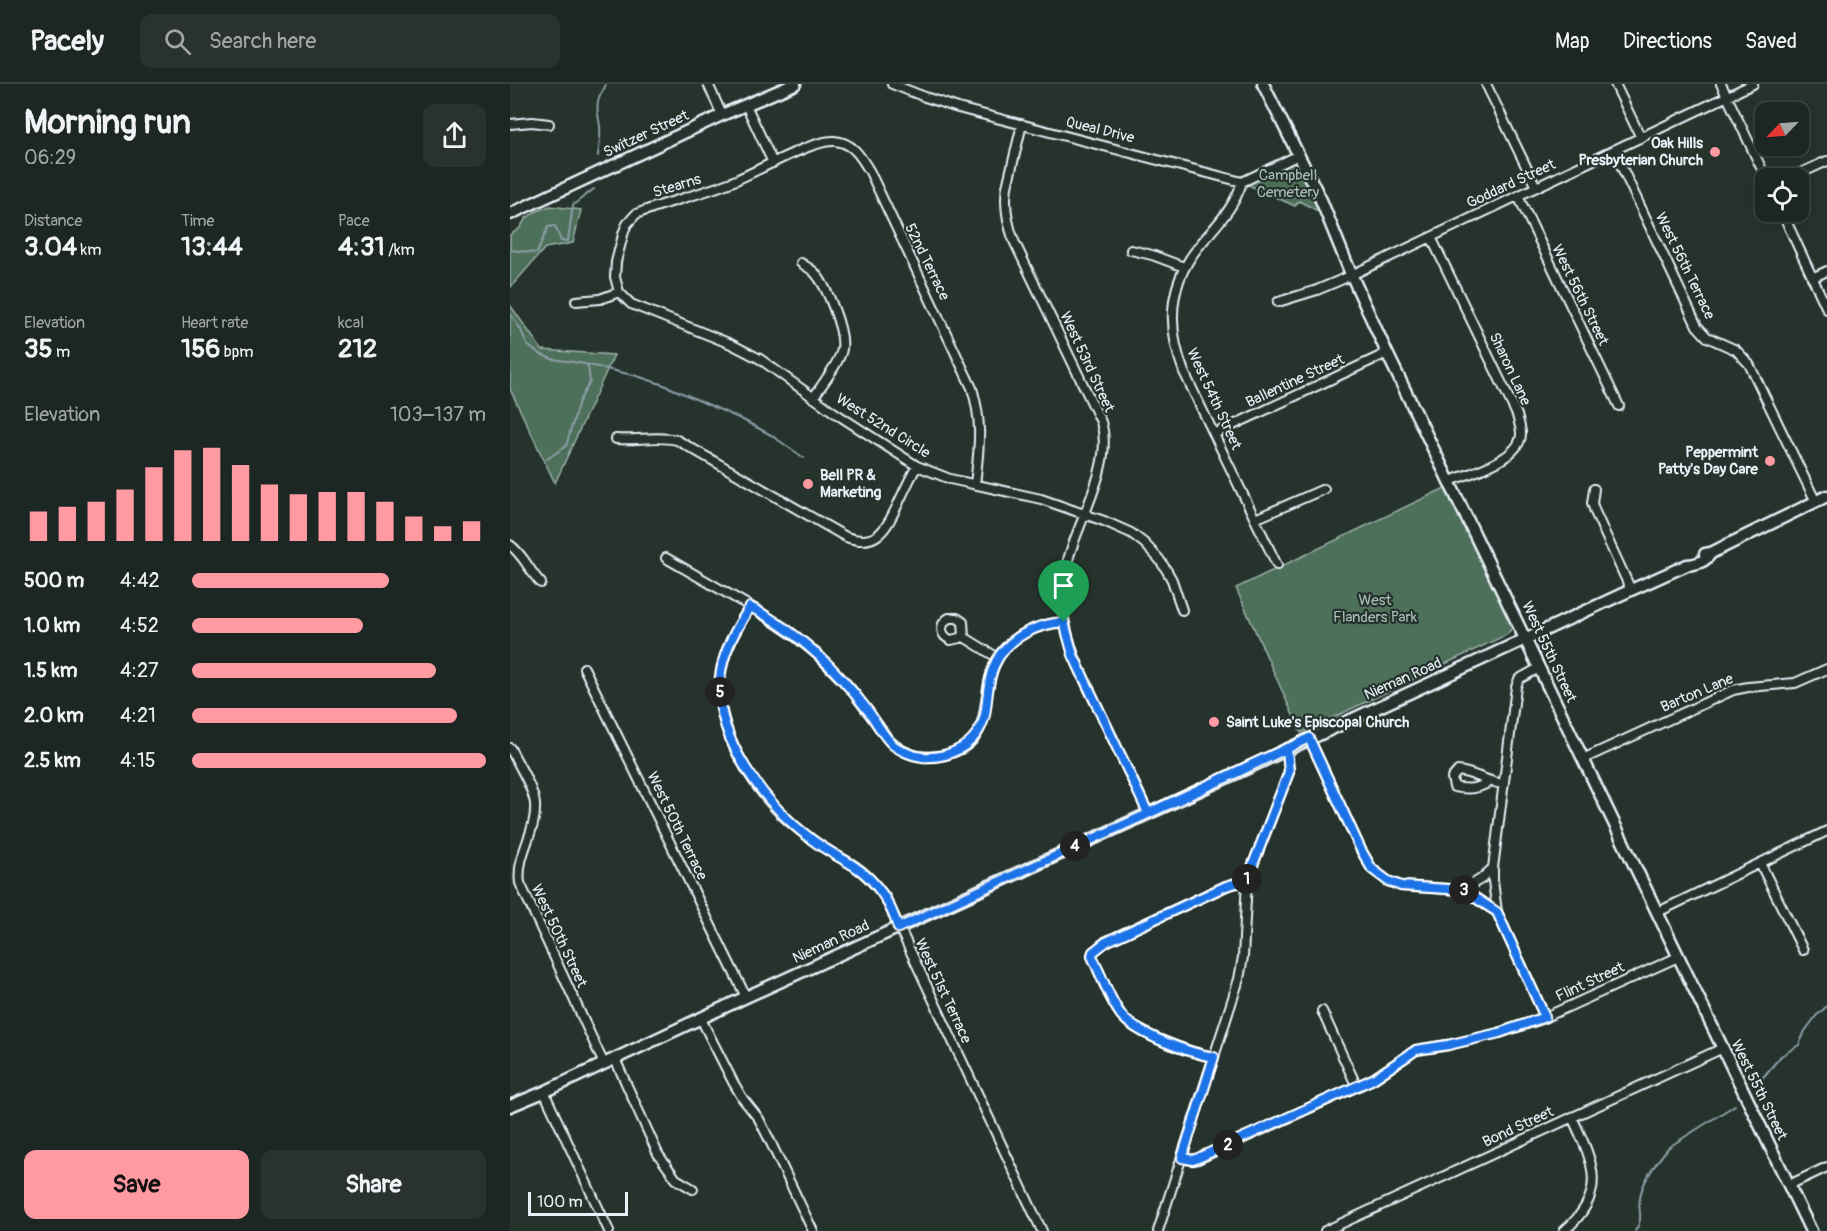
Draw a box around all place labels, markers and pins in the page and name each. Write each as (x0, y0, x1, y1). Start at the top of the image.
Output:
place label: Oak Hills Presbyterian Church (1579, 134, 1703, 170)
marker: Oak Hills Presbyterian Church (1708, 145, 1722, 159)
place label: Peppermint Patty's Day Care (1658, 443, 1759, 479)
marker: Peppermint Patty's Day Care (1763, 454, 1777, 468)
place label: Bell PR & Marketing (820, 466, 882, 502)
marker: Bell PR & Marketing (801, 477, 815, 491)
pin (1038, 560, 1089, 622)
pin: 5 (705, 677, 735, 707)
place label: Saint Luke's Episcopal Church (1226, 713, 1409, 732)
marker: Saint Luke's Episcopal Church (1207, 715, 1221, 729)
pin: 4 (1060, 831, 1090, 861)
pin: 1 (1232, 864, 1262, 894)
pin: 3 (1449, 875, 1479, 905)
pin: 2 (1213, 1130, 1243, 1160)

